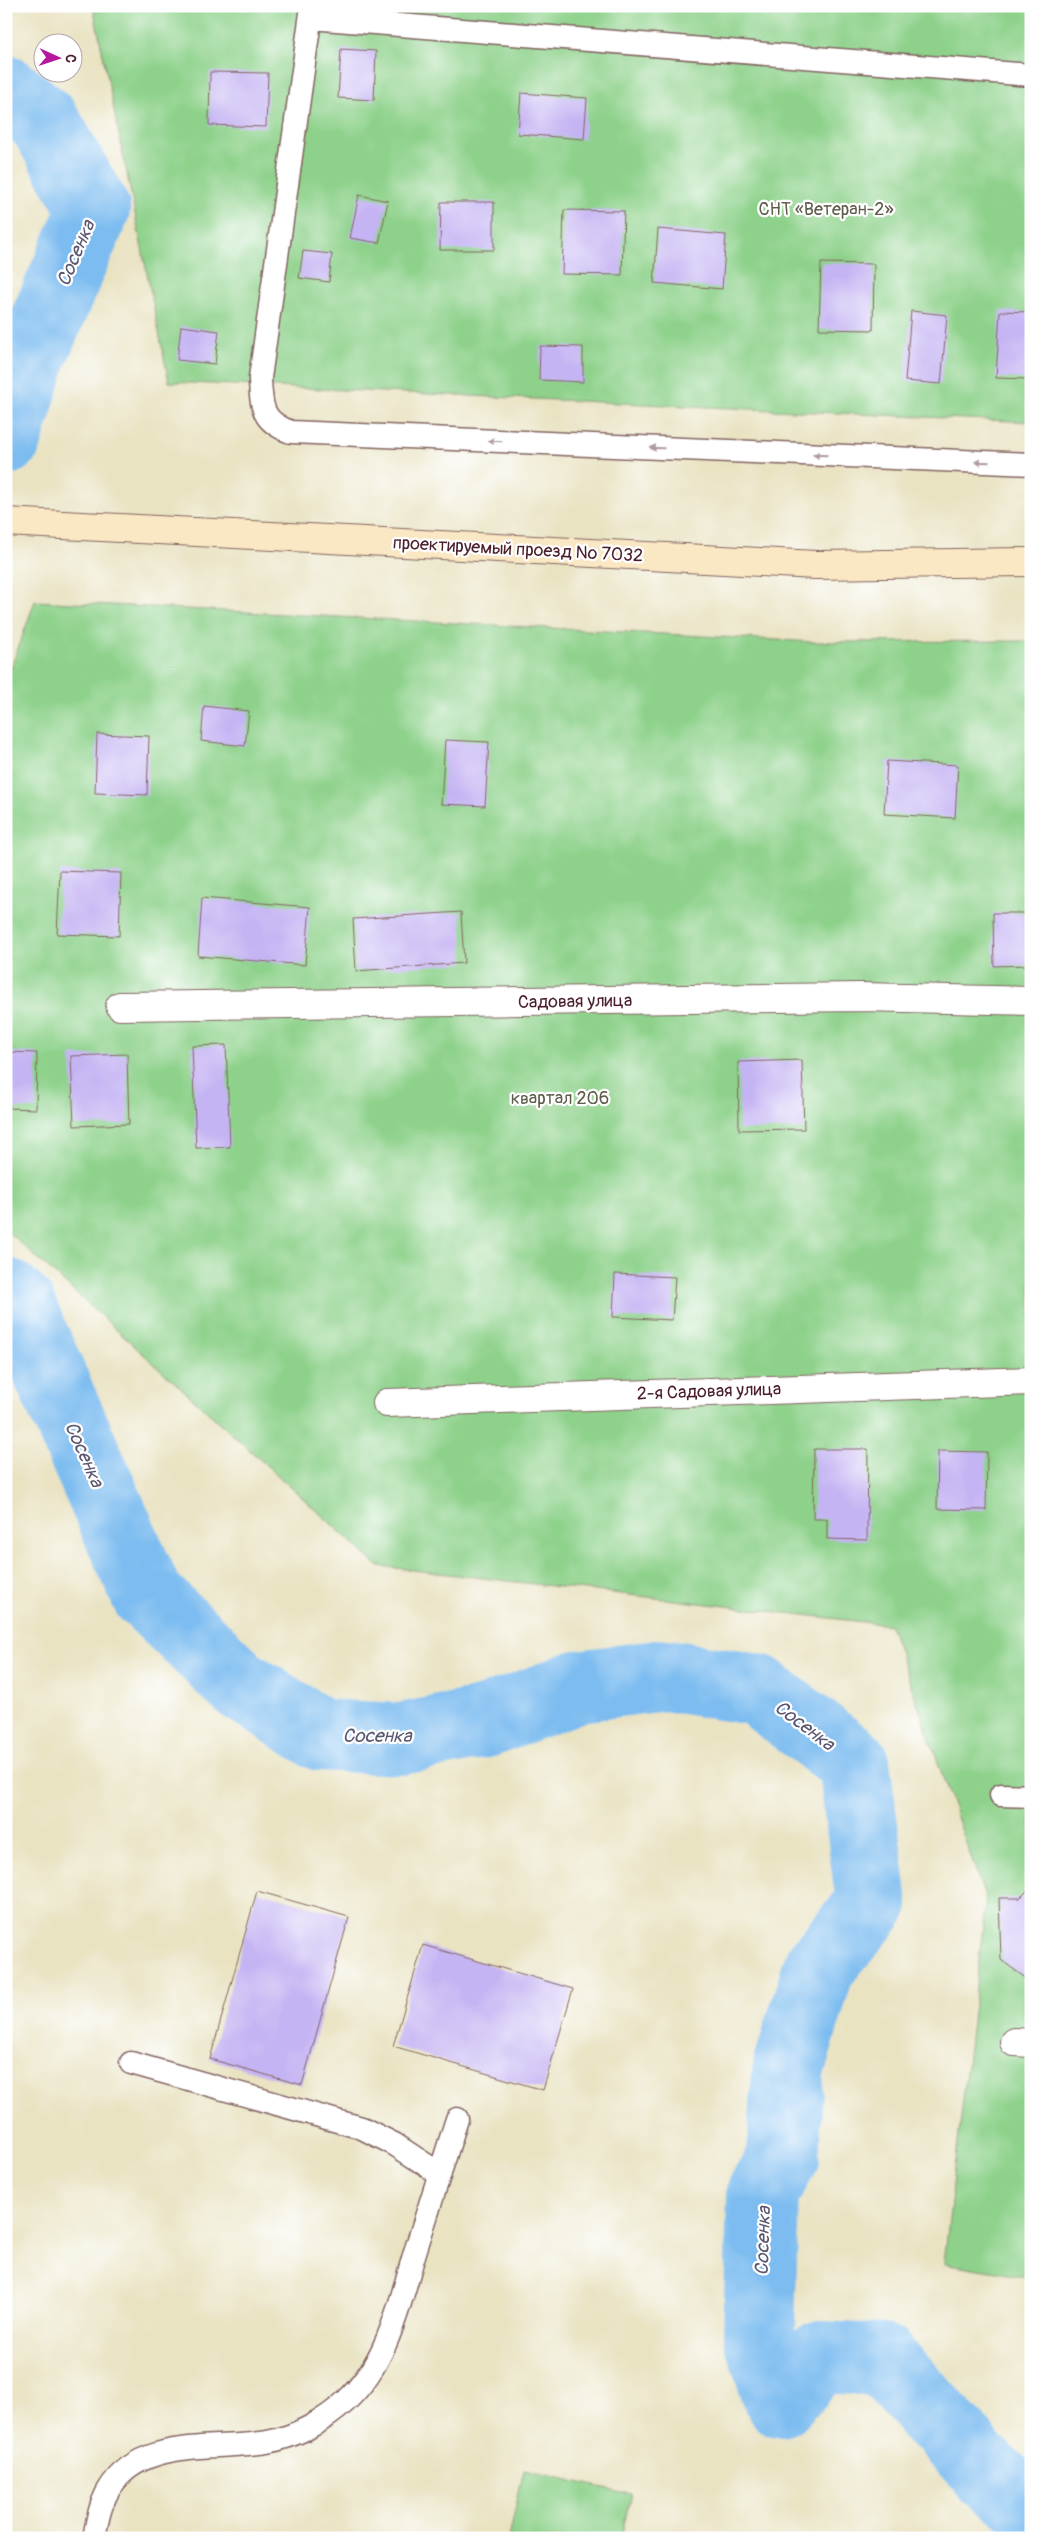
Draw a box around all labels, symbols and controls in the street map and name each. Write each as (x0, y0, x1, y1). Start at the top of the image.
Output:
north arrow (32, 32, 82, 82)
text: С (62, 54, 79, 64)
park label: СНТ «Ветеран-2» (759, 198, 894, 221)
water label: Сосенка (51, 216, 101, 290)
one-way arrow (487, 437, 503, 445)
one-way arrow (649, 444, 665, 452)
one-way arrow (811, 451, 827, 459)
one-way arrow (974, 458, 990, 466)
street label: проектируемый проезд № 7032 (392, 531, 644, 568)
street label: Садовая улица (518, 989, 632, 1014)
park label: квартал 206 (511, 1087, 609, 1110)
street label: 2-я Садовая улица (636, 1377, 782, 1406)
water label: Сосенка (59, 1418, 110, 1492)
water label: Сосенка (770, 1695, 840, 1757)
water label: Сосенка (342, 1724, 413, 1748)
water label: Сосенка (750, 2205, 776, 2276)

